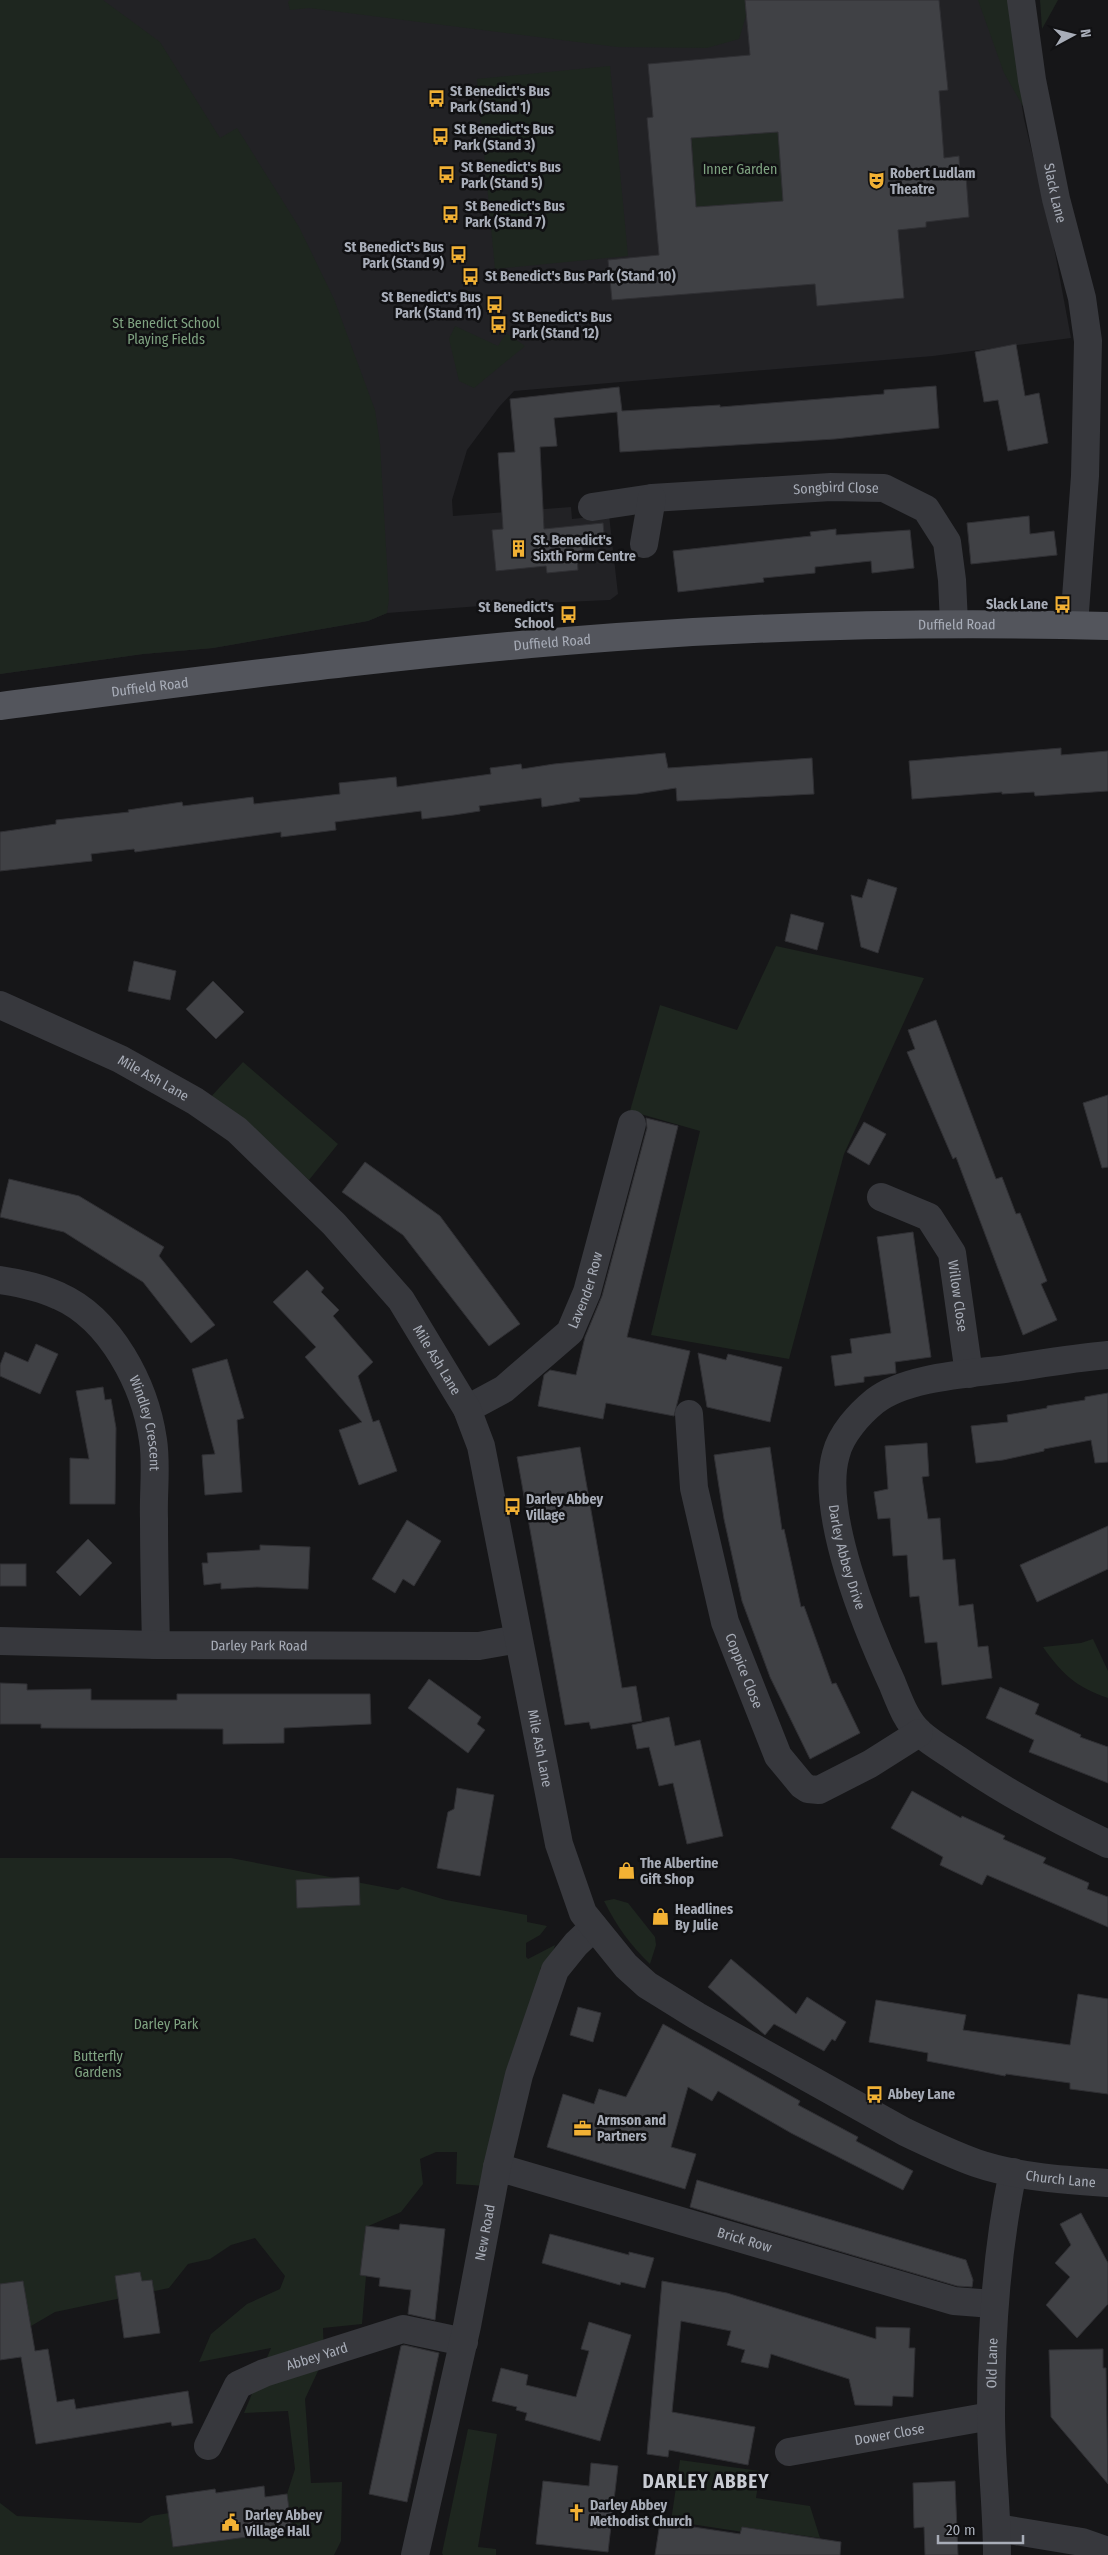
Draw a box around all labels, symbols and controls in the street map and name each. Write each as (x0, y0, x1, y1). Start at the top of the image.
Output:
north arrow (1048, 10, 1098, 60)
text: N (1076, 28, 1094, 39)
place label: St Benedict's Bus Park (Stand 1) (450, 83, 550, 116)
bus stop icon: St Benedict's Bus Park (Stand 1) (426, 89, 446, 109)
place label: St Benedict's Bus Park (Stand 3) (454, 121, 554, 154)
bus stop icon: St Benedict's Bus Park (Stand 3) (430, 127, 450, 147)
place label: St Benedict's Bus Park (Stand 5) (461, 159, 561, 192)
park label: Inner Garden (703, 161, 777, 178)
street label: Slack Lane (1040, 162, 1070, 225)
bus stop icon: St Benedict's Bus Park (Stand 5) (437, 165, 457, 185)
place label: Robert Ludlam Theatre (890, 165, 976, 198)
theatre icon: Robert Ludlam Theatre (866, 171, 886, 191)
place label: St Benedict's Bus Park (Stand 7) (465, 198, 565, 231)
bus stop icon: St Benedict's Bus Park (Stand 7) (441, 204, 461, 224)
place label: St Benedict's Bus Park (Stand 9) (344, 239, 444, 272)
bus stop icon: St Benedict's Bus Park (Stand 9) (448, 245, 468, 265)
bus stop icon: St Benedict's Bus Park (Stand 10) (461, 266, 481, 286)
place label: St Benedict's Bus Park (Stand 10) (485, 268, 676, 285)
place label: St Benedict's Bus Park (Stand 11) (381, 289, 481, 322)
bus stop icon: St Benedict's Bus Park (Stand 11) (485, 295, 505, 315)
place label: St Benedict's Bus Park (Stand 12) (512, 309, 612, 342)
park label: St Benedict School Playing Fields (112, 315, 220, 348)
bus stop icon: St Benedict's Bus Park (Stand 12) (488, 315, 508, 335)
street label: Songbird Close (793, 478, 879, 498)
place label: St. Benedict's Sixth Form Centre (533, 532, 636, 565)
building icon: St. Benedict's Sixth Form Centre (509, 538, 529, 558)
bus stop icon: Slack Lane (1052, 594, 1072, 614)
place label: Slack Lane (986, 596, 1048, 613)
place label: St Benedict's School (478, 599, 554, 632)
bus stop icon: St Benedict's School (558, 605, 578, 625)
street label: Duffield Road (918, 616, 996, 633)
street label: Duffield Road (513, 630, 592, 654)
street label: Duffield Road (110, 674, 189, 700)
street label: Mile Ash Lane (115, 1051, 192, 1104)
street label: Lavender Row (564, 1250, 606, 1331)
street label: Willow Close (945, 1259, 971, 1333)
street label: Mile Ash Lane (410, 1322, 465, 1398)
street label: Windley Crescent (126, 1373, 163, 1471)
place label: Darley Abbey Village (525, 1491, 603, 1524)
bus stop icon: Darley Abbey Village (502, 1497, 522, 1517)
street label: Darley Abbey Drive (825, 1503, 869, 1612)
street label: Coppice Close (722, 1631, 767, 1711)
street label: Darley Park Road (210, 1637, 308, 1654)
street label: Mile Ash Lane (524, 1708, 556, 1789)
place label: The Albertine Gift Shop (640, 1855, 718, 1888)
shop icon: The Albertine Gift Shop (616, 1861, 636, 1881)
place label: Headlines By Julie (675, 1901, 733, 1934)
shop icon: Headlines By Julie (651, 1907, 671, 1927)
park label: Darley Park (134, 2016, 199, 2033)
park label: Butterfly Gardens (73, 2048, 123, 2081)
bus stop icon: Abbey Lane (864, 2084, 884, 2104)
place label: Abbey Lane (887, 2086, 955, 2103)
place label: Armson and Partners (596, 2112, 666, 2145)
office icon: Armson and Partners (573, 2118, 593, 2138)
street label: Church Lane (1024, 2167, 1096, 2191)
street label: New Road (471, 2203, 498, 2262)
street label: Brick Row (715, 2224, 774, 2256)
street label: Old Lane (983, 2337, 1001, 2388)
street label: Abbey Yard (284, 2339, 350, 2374)
street label: Dower Close (853, 2420, 926, 2449)
district label: DARLEY ABBEY (643, 2470, 769, 2493)
place label: Darley Abbey Methodist Church (590, 2497, 692, 2530)
church icon: Darley Abbey Methodist Church (566, 2503, 586, 2523)
place label: Darley Abbey Village Hall (244, 2507, 322, 2540)
scale bar (938, 2512, 1023, 2544)
public building icon: Darley Abbey Village Hall (221, 2513, 241, 2533)
text: 20 m (946, 2521, 976, 2539)

